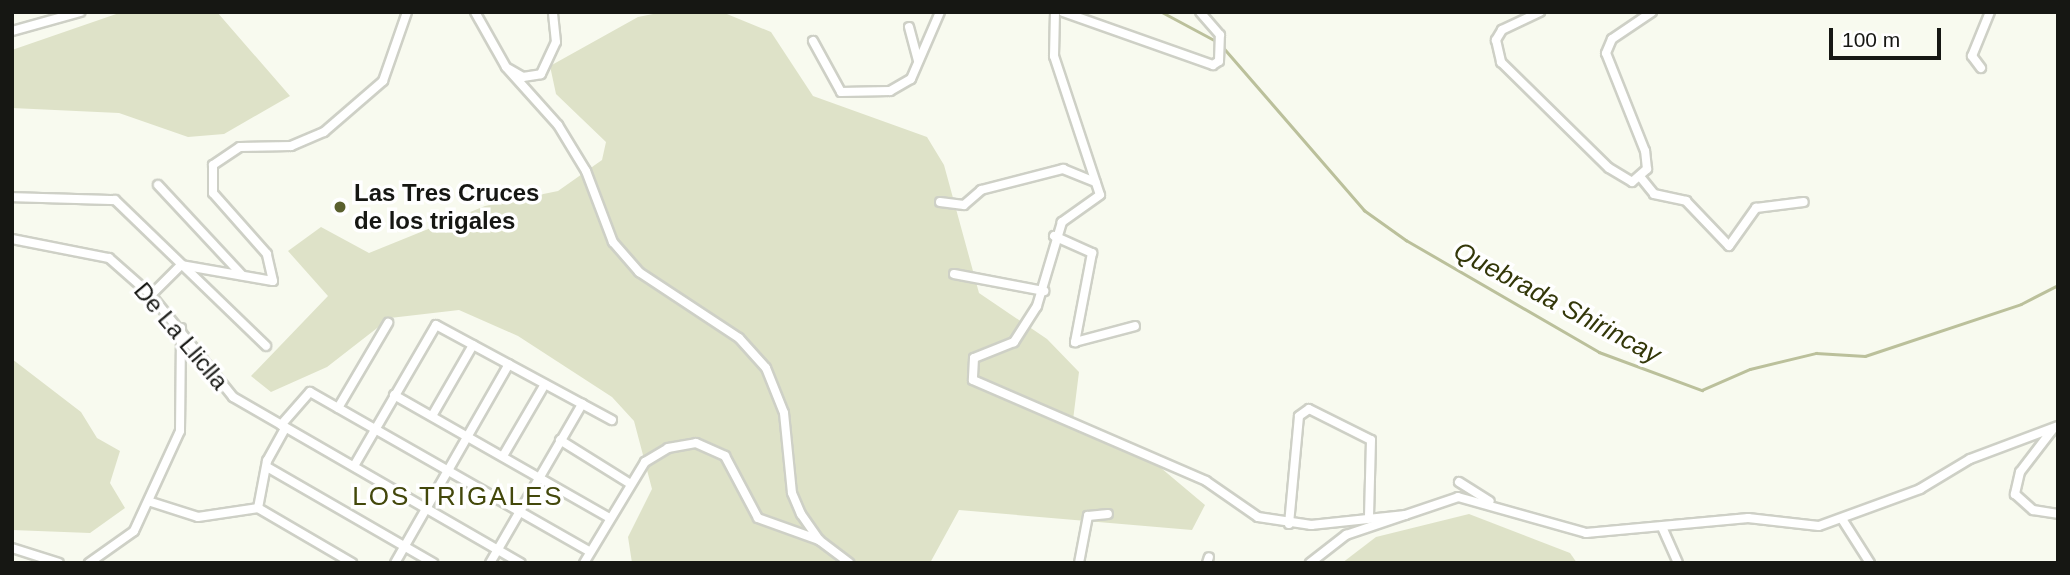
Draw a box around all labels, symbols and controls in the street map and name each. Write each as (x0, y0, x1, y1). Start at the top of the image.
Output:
scale bar (1832, 14, 1944, 58)
text: 100 m (1842, 28, 1900, 51)
place label: Las Tres Cruces de los trigales (354, 179, 539, 235)
marker: Las Tres Cruces de los trigales (332, 199, 348, 215)
water label: Quebrada Shirincay (1448, 235, 1666, 371)
street label: De La Lliclla (128, 277, 234, 395)
district label: LOS TRIGALES (354, 481, 562, 513)

